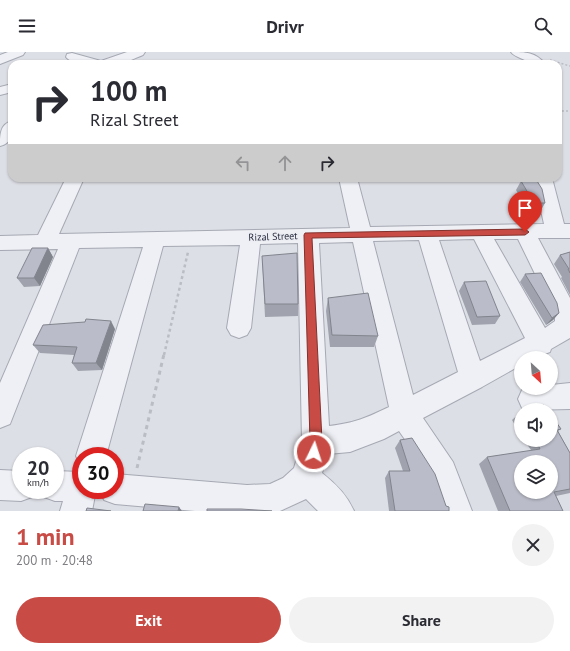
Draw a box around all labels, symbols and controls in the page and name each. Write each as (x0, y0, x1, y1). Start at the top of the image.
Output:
icon: menu (16, 15, 38, 37)
text: Drivr (266, 15, 304, 38)
icon: search (532, 15, 554, 37)
text: 100 m (90, 72, 167, 109)
icon: right (24, 76, 76, 128)
text: Rizal Street (90, 108, 179, 131)
icon: left (232, 152, 254, 174)
icon: ahead (274, 152, 296, 174)
icon: right (316, 152, 338, 174)
pin (508, 191, 542, 232)
icon: arrive (514, 197, 536, 219)
street label: Rizal Street (248, 229, 298, 244)
north arrow (514, 351, 558, 395)
map controls (514, 351, 558, 499)
button: sound (514, 403, 558, 447)
position arrow (293, 431, 335, 473)
speed limit sign: 30 (72, 447, 124, 499)
text: 20 (27, 455, 49, 481)
button: layers (514, 455, 558, 499)
text: km/h (27, 476, 49, 489)
text: 1 min (16, 521, 75, 552)
button: close (512, 524, 554, 566)
text: 200 m · 20:48 (16, 552, 93, 569)
button: Exit (16, 597, 281, 643)
button: Share (289, 597, 554, 643)

